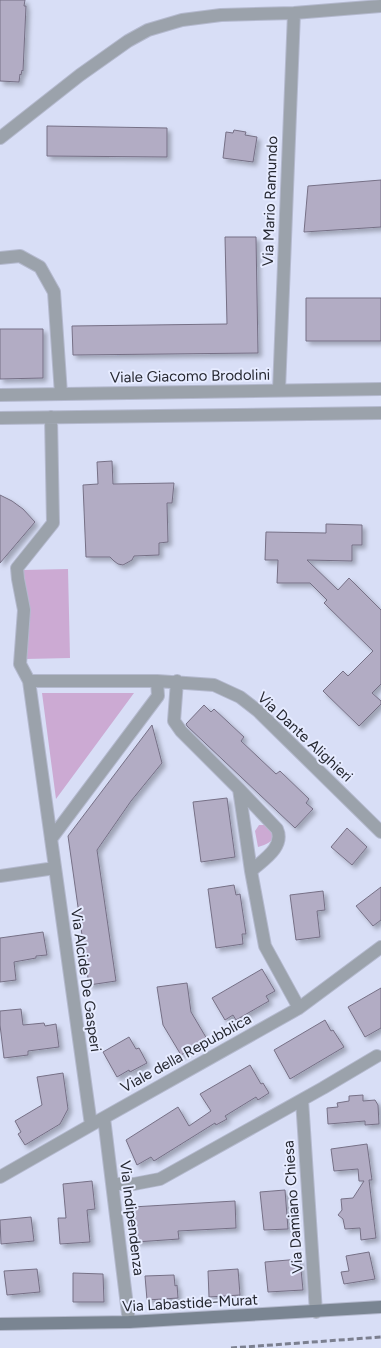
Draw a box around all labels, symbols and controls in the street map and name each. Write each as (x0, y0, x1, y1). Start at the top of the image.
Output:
street label: Via Mario Ramundo (259, 135, 281, 267)
street label: Viale Giacomo Brodolini (110, 366, 270, 386)
street label: Via Dante Alighieri (254, 688, 356, 786)
street label: Via Alcide De Gasperi (67, 907, 105, 1053)
street label: Viale della Repubblica (118, 1010, 254, 1096)
street label: Via Damiano Chiesa (279, 1140, 307, 1274)
street label: Via Indipendenza (116, 1159, 148, 1277)
street label: Via Labastide-Murat (122, 1290, 259, 1316)

